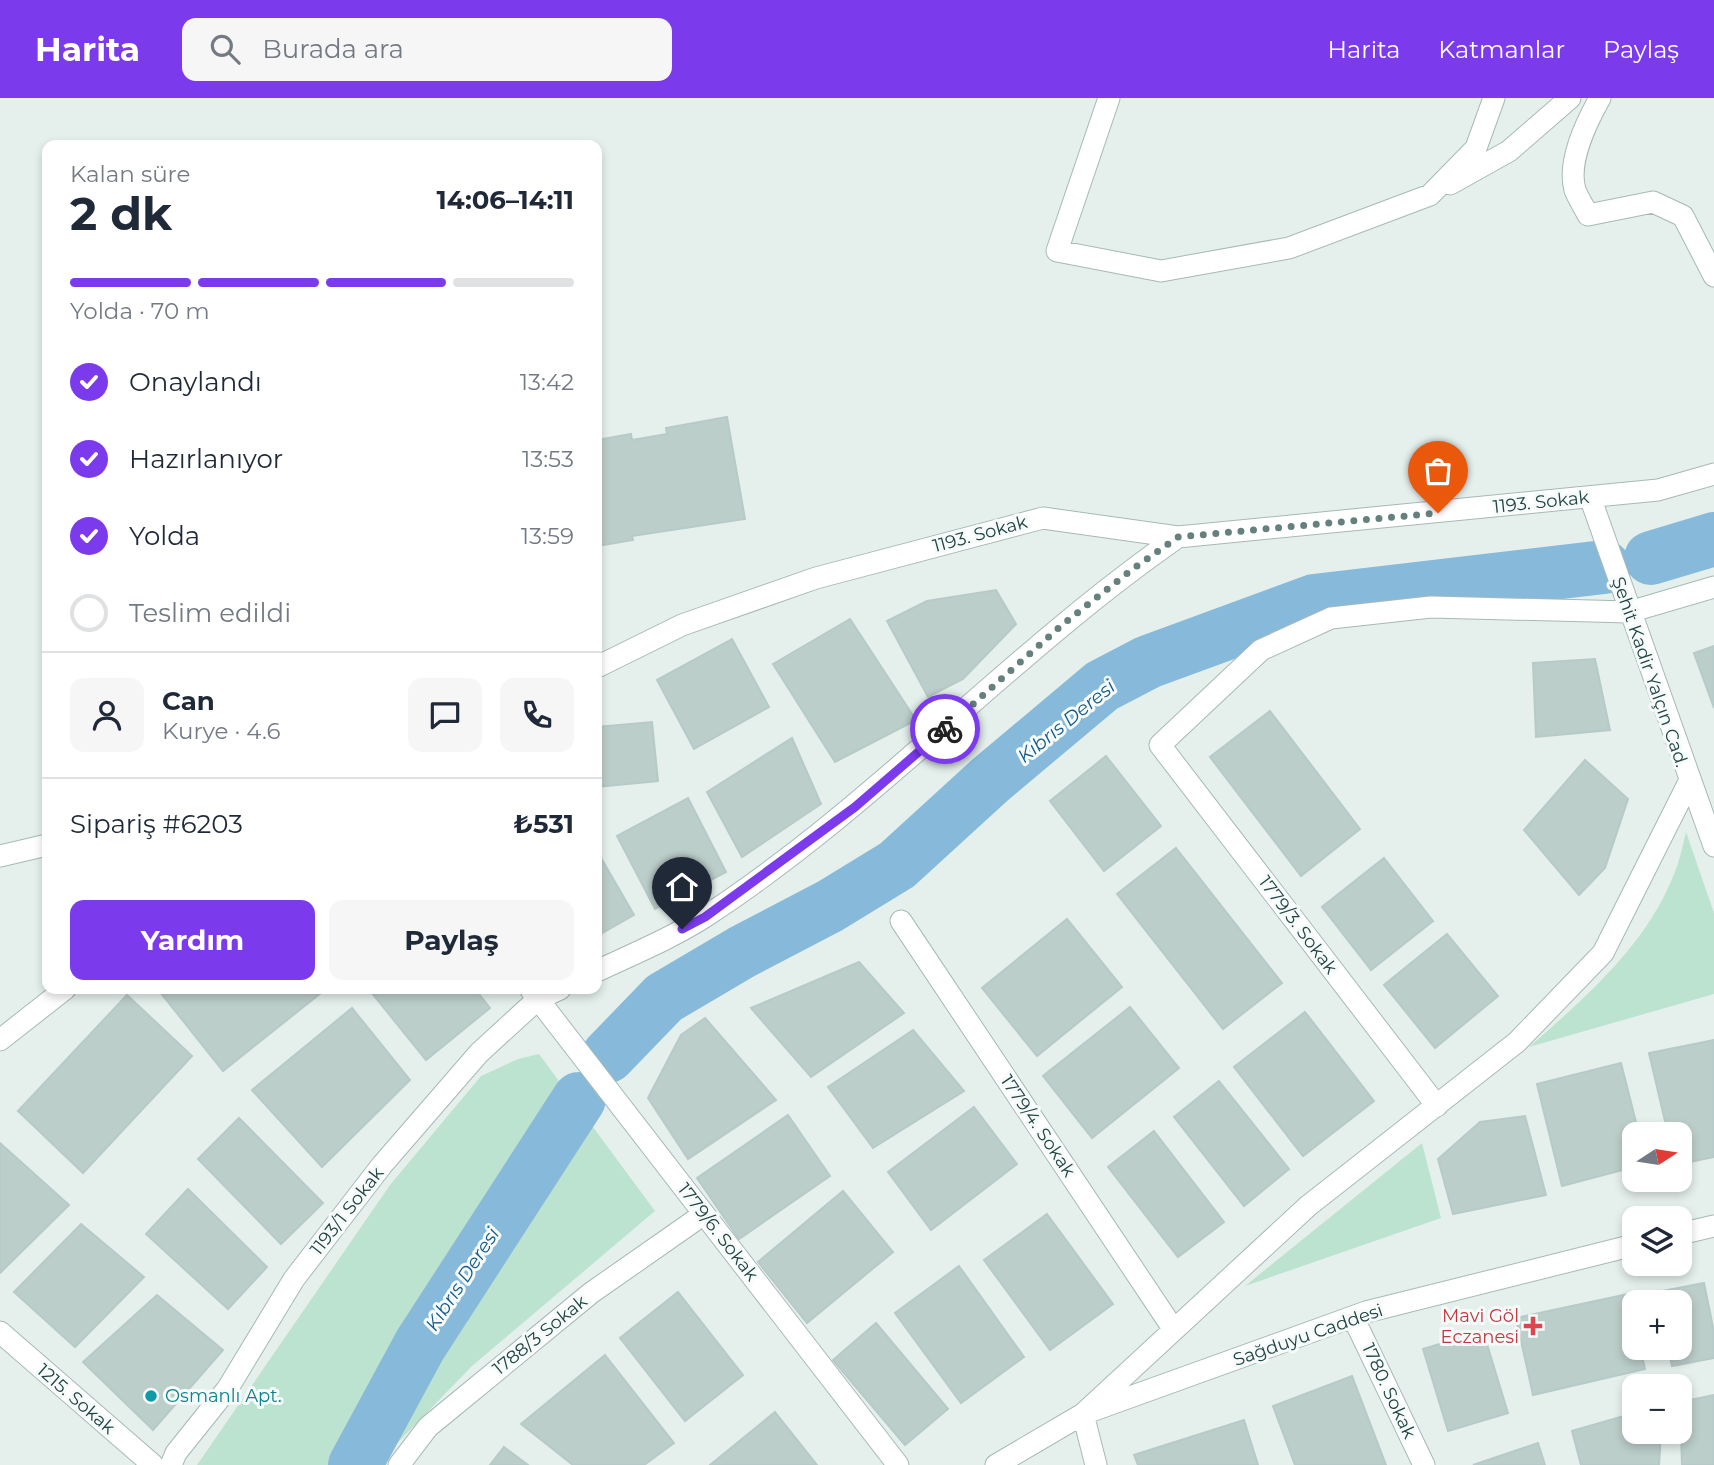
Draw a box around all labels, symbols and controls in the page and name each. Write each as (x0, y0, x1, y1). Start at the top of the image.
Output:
search box (182, 18, 672, 81)
text: Harita (35, 29, 140, 69)
icon: search (206, 30, 244, 68)
text: Burada ara (262, 33, 404, 65)
text: Harita (1328, 35, 1400, 64)
text: Katmanlar (1438, 35, 1565, 64)
text: Paylaş (1603, 35, 1679, 64)
text: Kalan süre (70, 160, 190, 188)
text: 14:06–14:11 (437, 184, 574, 216)
text: 2 dk (70, 185, 172, 242)
text: Yolda · 70 m (70, 297, 210, 325)
icon: check (70, 363, 108, 401)
text: Onaylandı (129, 366, 262, 398)
text: 13:42 (520, 368, 574, 396)
icon: check (70, 440, 108, 478)
pin (1408, 441, 1468, 513)
text: Hazırlanıyor (129, 443, 283, 475)
text: 13:53 (522, 445, 574, 473)
icon: bag (1419, 452, 1457, 490)
street label: 1193. Sokak (1492, 486, 1591, 518)
street label: 1193. Sokak (930, 511, 1030, 557)
icon: check (70, 517, 108, 555)
text: Yolda (129, 520, 200, 552)
text: 13:59 (521, 522, 574, 550)
street label: Şehit Kadir Yalçın Cad. (1607, 574, 1693, 770)
text: Teslim edildi (129, 597, 291, 629)
water label: Kıbrıs Deresi (1013, 675, 1120, 768)
button: person (70, 678, 144, 752)
button: chat (408, 678, 482, 752)
button: phone (500, 678, 574, 752)
text: Can (162, 685, 215, 717)
courier (910, 694, 980, 764)
icon: bike (926, 710, 964, 748)
text: Kurye · 4.6 (162, 717, 281, 745)
text: Sipariş #6203 (70, 808, 243, 840)
text: ₺531 (514, 808, 574, 840)
pin (652, 857, 712, 929)
icon: home (663, 868, 701, 906)
street label: 1779/3. Sokak (1254, 872, 1342, 979)
button: Yardım (70, 900, 315, 980)
button: Paylaş (329, 900, 574, 980)
street label: 1779/4. Sokak (996, 1071, 1080, 1181)
north arrow (1622, 1122, 1692, 1192)
map controls (1622, 1122, 1692, 1444)
street label: 1193/1 Sokak (306, 1162, 388, 1260)
street label: 1779/6. Sokak (673, 1179, 763, 1285)
button: layers (1622, 1206, 1692, 1276)
water label: Kıbrıs Deresi (420, 1223, 505, 1335)
street label: 1788/3 Sokak (488, 1290, 592, 1380)
button: + (1622, 1290, 1692, 1360)
street label: Sağduyu Caddesi (1230, 1299, 1386, 1371)
place label: Mavi Göl Eczanesi (1441, 1305, 1519, 1348)
marker: Mavi Göl Eczanesi (1525, 1318, 1541, 1334)
street label: 1780. Sokak (1357, 1340, 1421, 1442)
street label: 1215. Sokak (32, 1359, 120, 1439)
button: − (1622, 1374, 1692, 1444)
place label: Osmanlı Apt. (165, 1385, 282, 1407)
marker: Osmanlı Apt. (143, 1388, 159, 1404)

